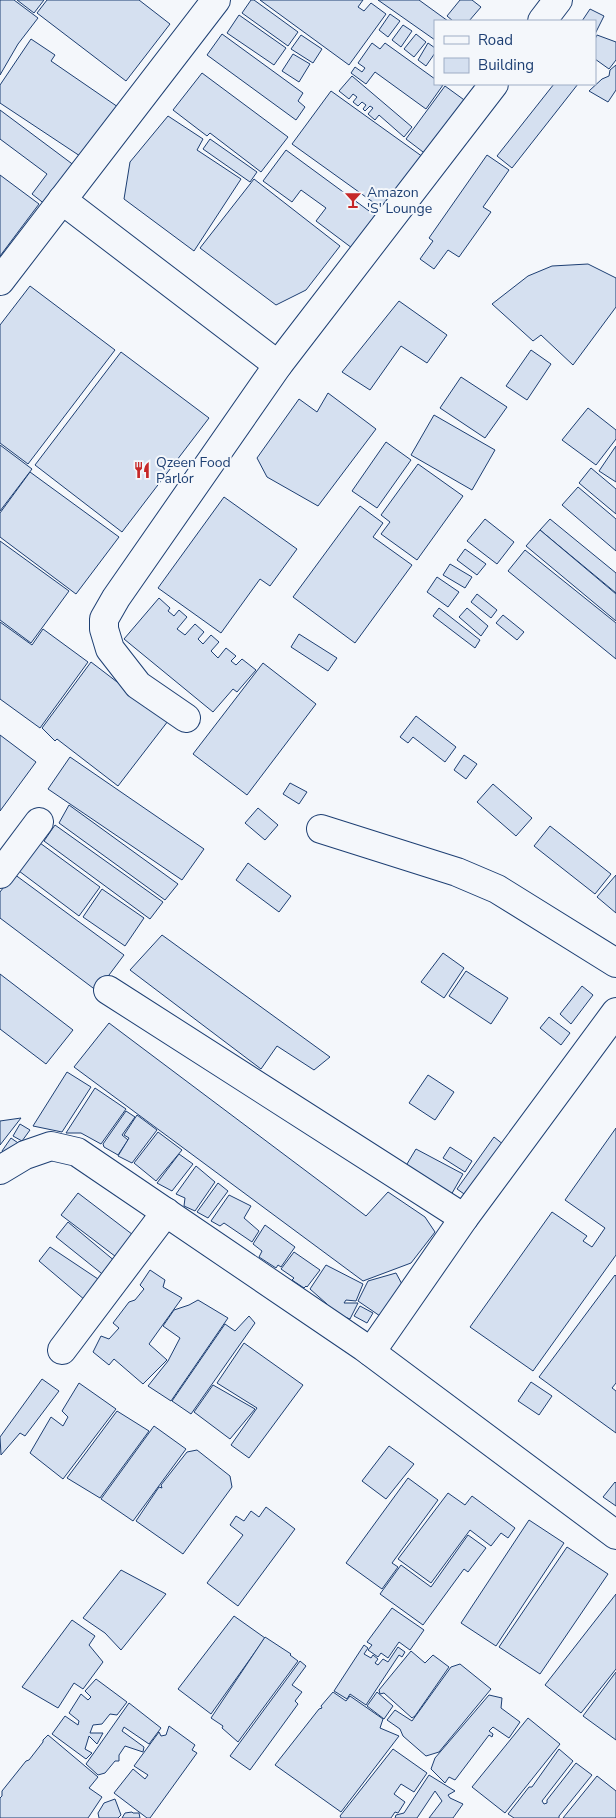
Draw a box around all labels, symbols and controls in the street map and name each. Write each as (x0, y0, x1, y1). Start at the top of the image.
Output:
legend (434, 20, 596, 85)
text: Road (478, 30, 513, 50)
text: Building (478, 55, 534, 75)
place label: Amazon 'S' Lounge (367, 183, 432, 218)
bar icon: Amazon 'S' Lounge (343, 190, 363, 210)
place label: Qzeen Food Parlor (156, 453, 231, 488)
restaurant icon: Qzeen Food Parlor (132, 460, 152, 480)

